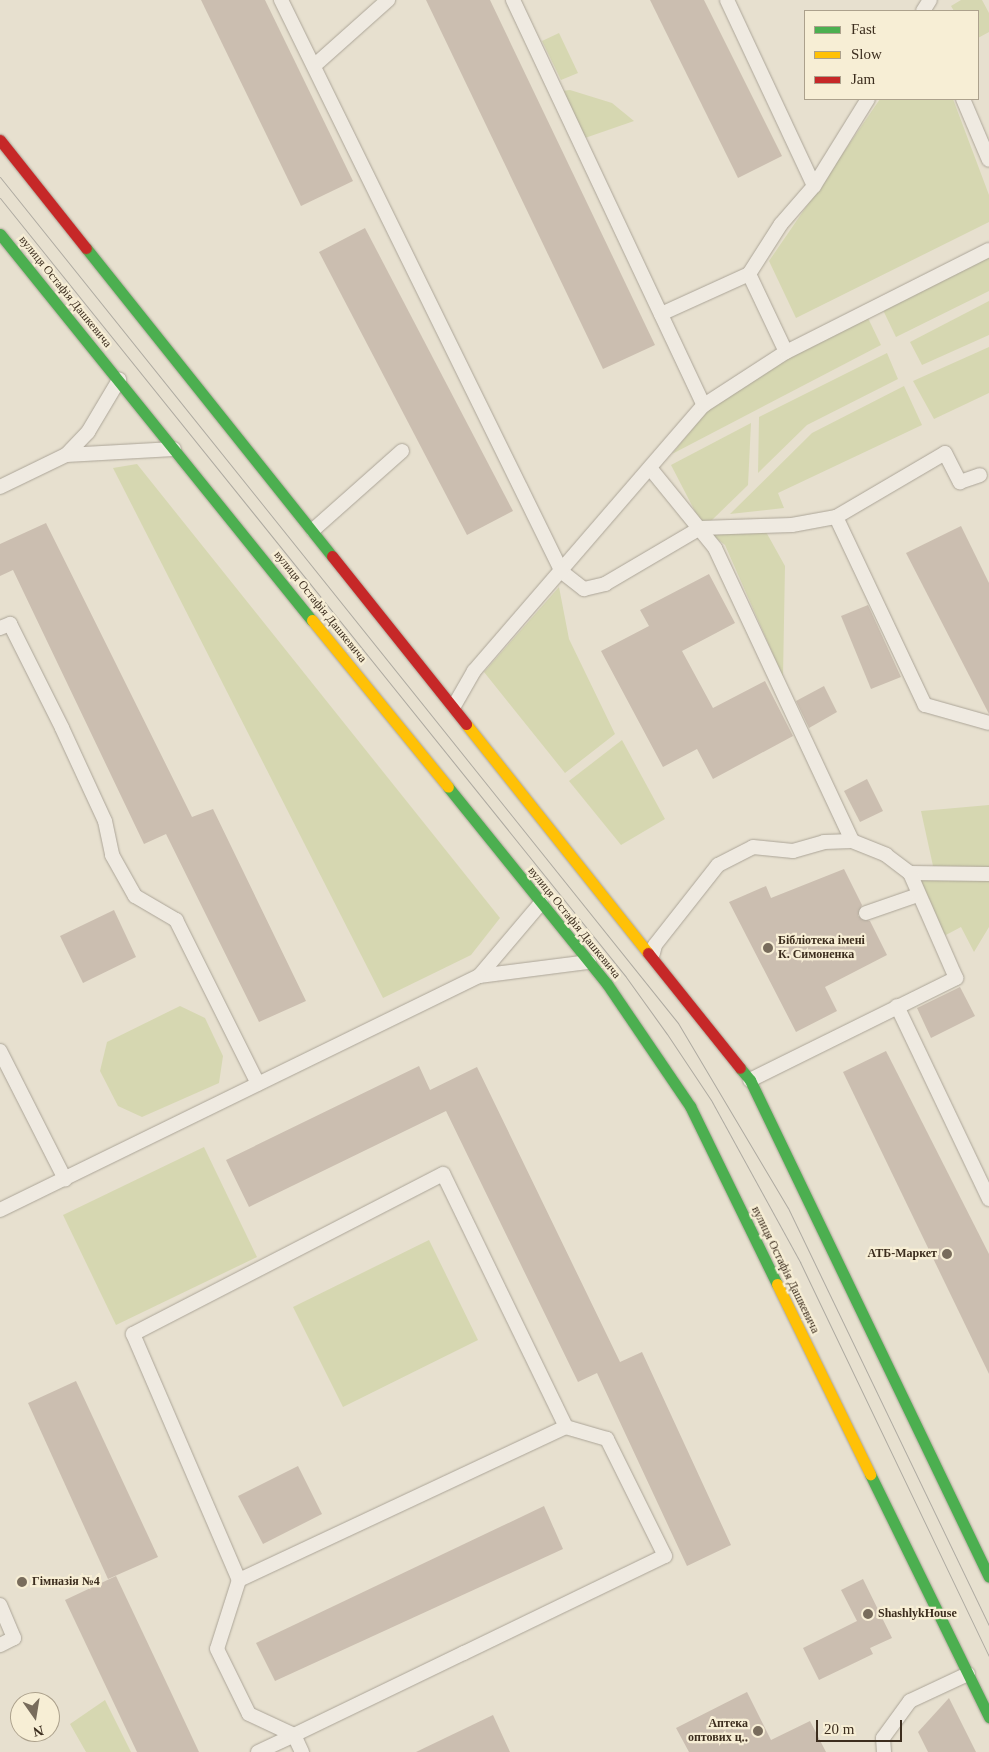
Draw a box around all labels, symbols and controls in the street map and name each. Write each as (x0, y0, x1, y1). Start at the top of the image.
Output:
legend (804, 10, 979, 100)
text: Fast (851, 21, 876, 37)
text: Slow (851, 46, 882, 62)
text: Jam (851, 71, 875, 87)
street label: вулиця Остафія Дашкевича (16, 233, 114, 351)
street label: вулиця Остафія Дашкевича (271, 548, 369, 666)
street label: вулиця Остафія Дашкевича (525, 864, 623, 982)
place label: Бібліотека імені К. Симоненка (778, 934, 865, 962)
marker: Бібліотека імені К. Симоненка (762, 942, 774, 954)
street label: вулиця Остафія Дашкевича (748, 1204, 822, 1336)
place label: АТБ-Маркет (868, 1247, 937, 1261)
marker: АТБ-Маркет (941, 1248, 953, 1260)
place label: Гімназія №4 (32, 1575, 100, 1589)
marker: Гімназія №4 (16, 1576, 28, 1588)
place label: ShashlykHouse (878, 1607, 957, 1621)
marker: ShashlykHouse (862, 1608, 874, 1620)
north arrow (10, 1692, 60, 1742)
scale bar (819, 1710, 905, 1742)
place label: Аптека оптових ц‥ (688, 1717, 748, 1745)
text: 20 m (824, 1721, 854, 1737)
text: N (32, 1723, 45, 1740)
marker: Аптека оптових ц‥ (752, 1725, 764, 1737)

